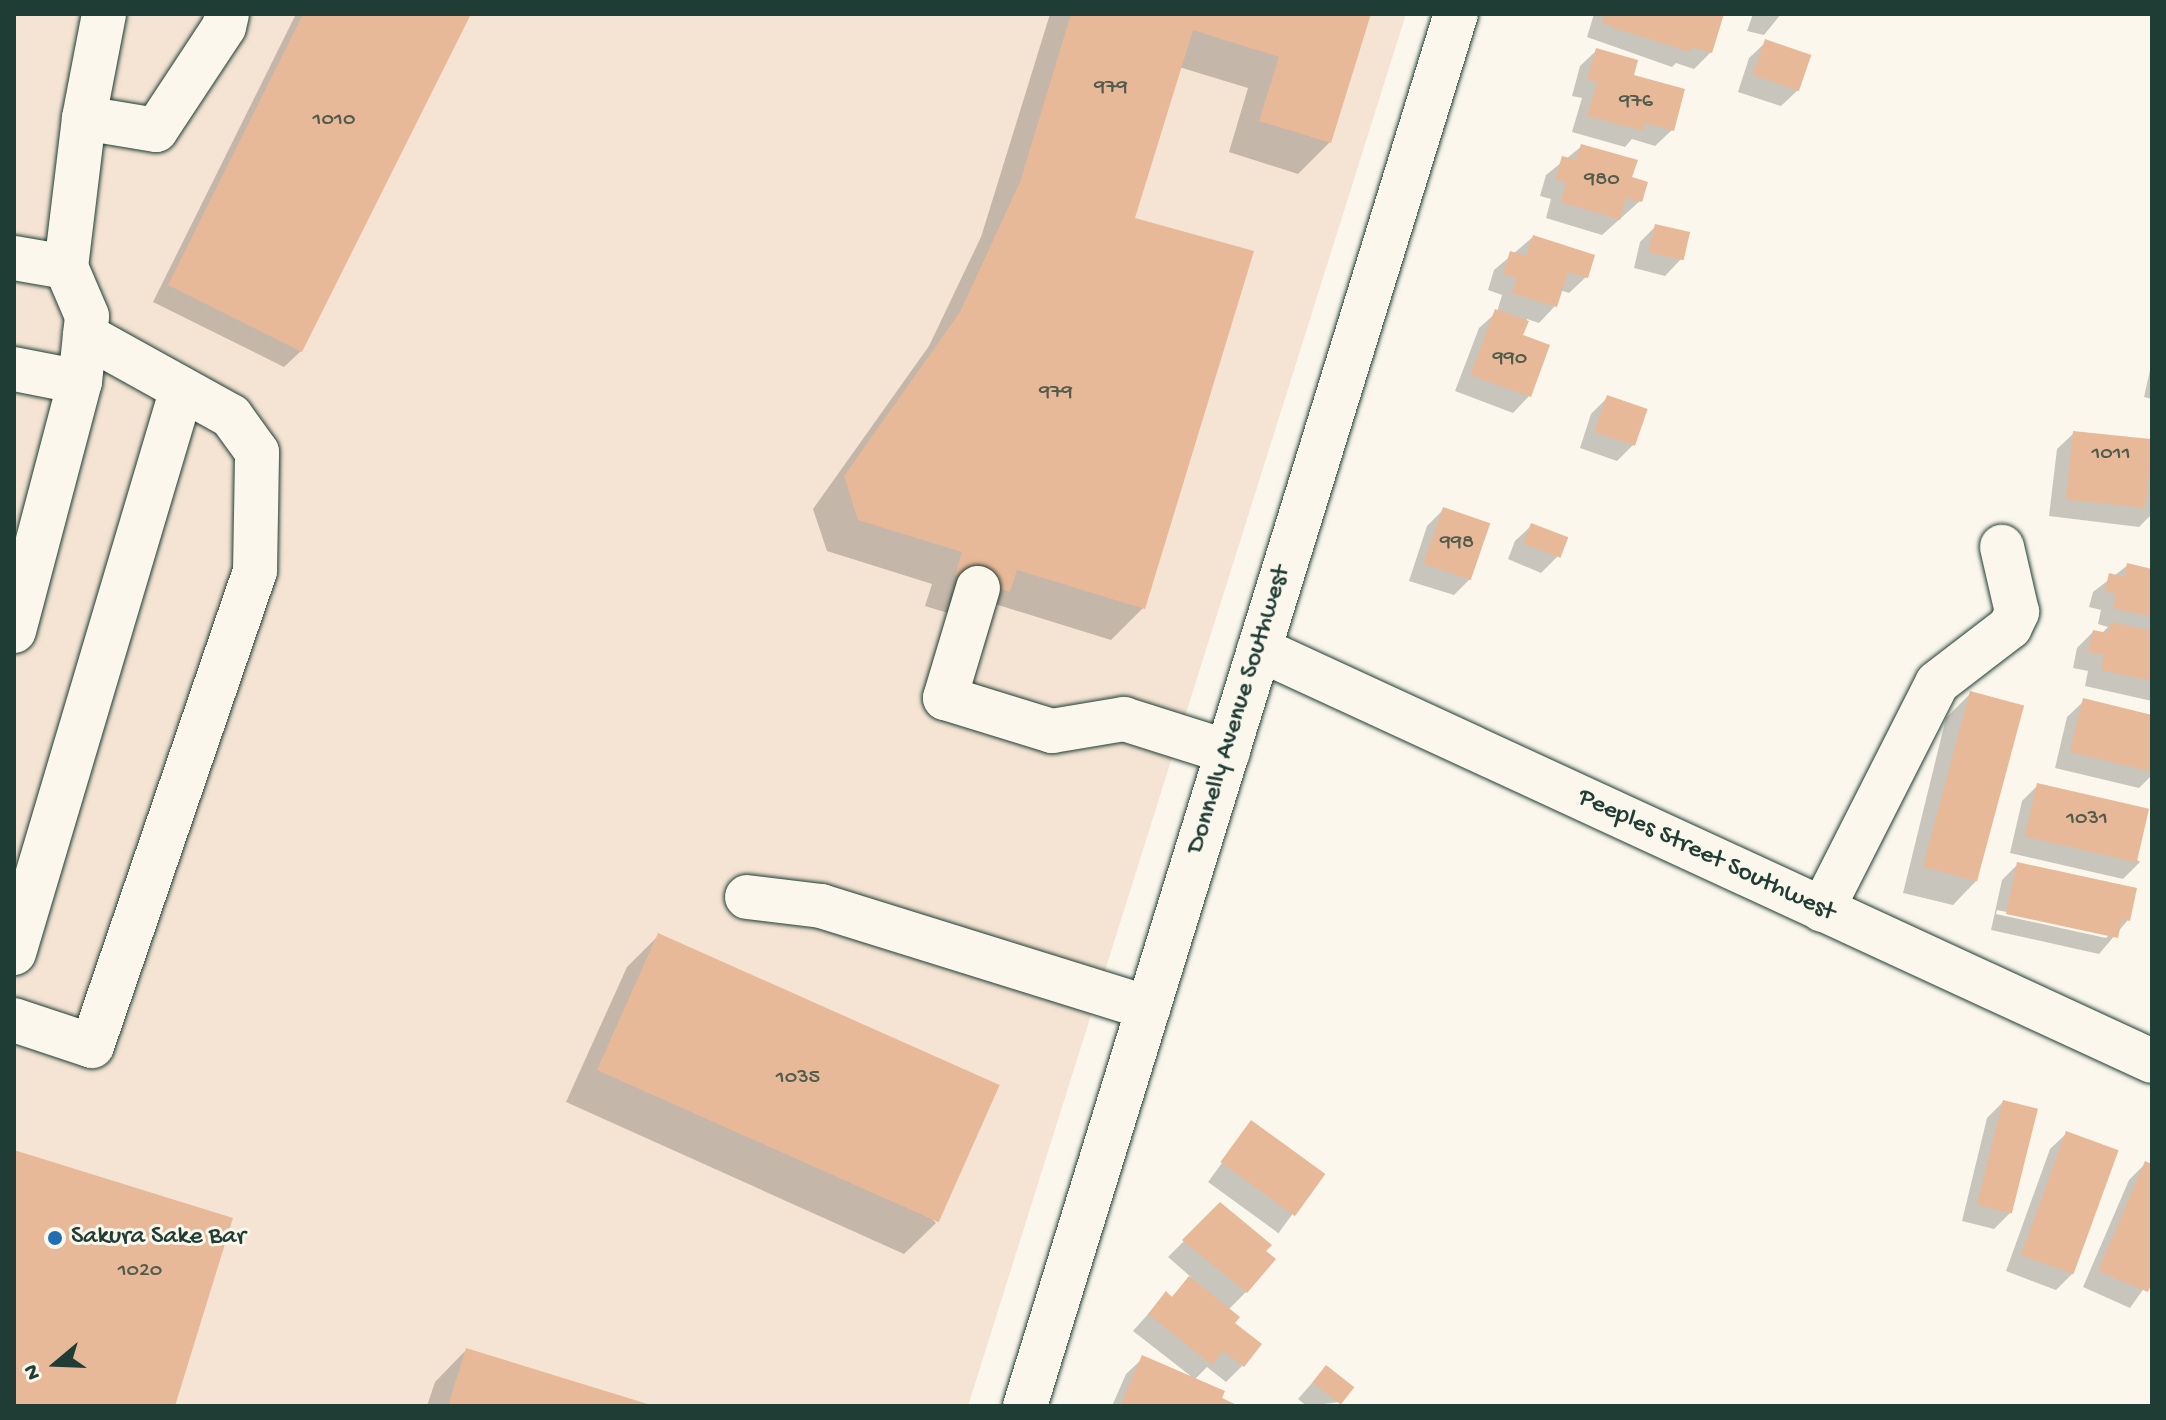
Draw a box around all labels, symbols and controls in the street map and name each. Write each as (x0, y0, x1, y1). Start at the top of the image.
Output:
house number: 979 (1094, 76, 1128, 102)
house number: 976 (1619, 90, 1653, 116)
house number: 1010 (313, 108, 355, 134)
house number: 980 (1584, 168, 1620, 194)
house number: 990 (1493, 347, 1527, 373)
house number: 979 (1039, 381, 1073, 407)
house number: 1011 (2091, 442, 2131, 468)
house number: 998 (1440, 531, 1474, 557)
street label: Donnelly Avenue Southwest (1181, 562, 1299, 858)
street label: Peeples Street Southwest (1572, 783, 1840, 929)
house number: 1031 (2066, 807, 2108, 833)
house number: 1035 (776, 1066, 820, 1092)
place label: Sakura Sake Bar (71, 1222, 246, 1254)
marker: Sakura Sake Bar (46, 1229, 64, 1247)
house number: 1020 (118, 1259, 162, 1285)
north arrow (16, 1324, 96, 1404)
text: N (19, 1361, 48, 1383)

